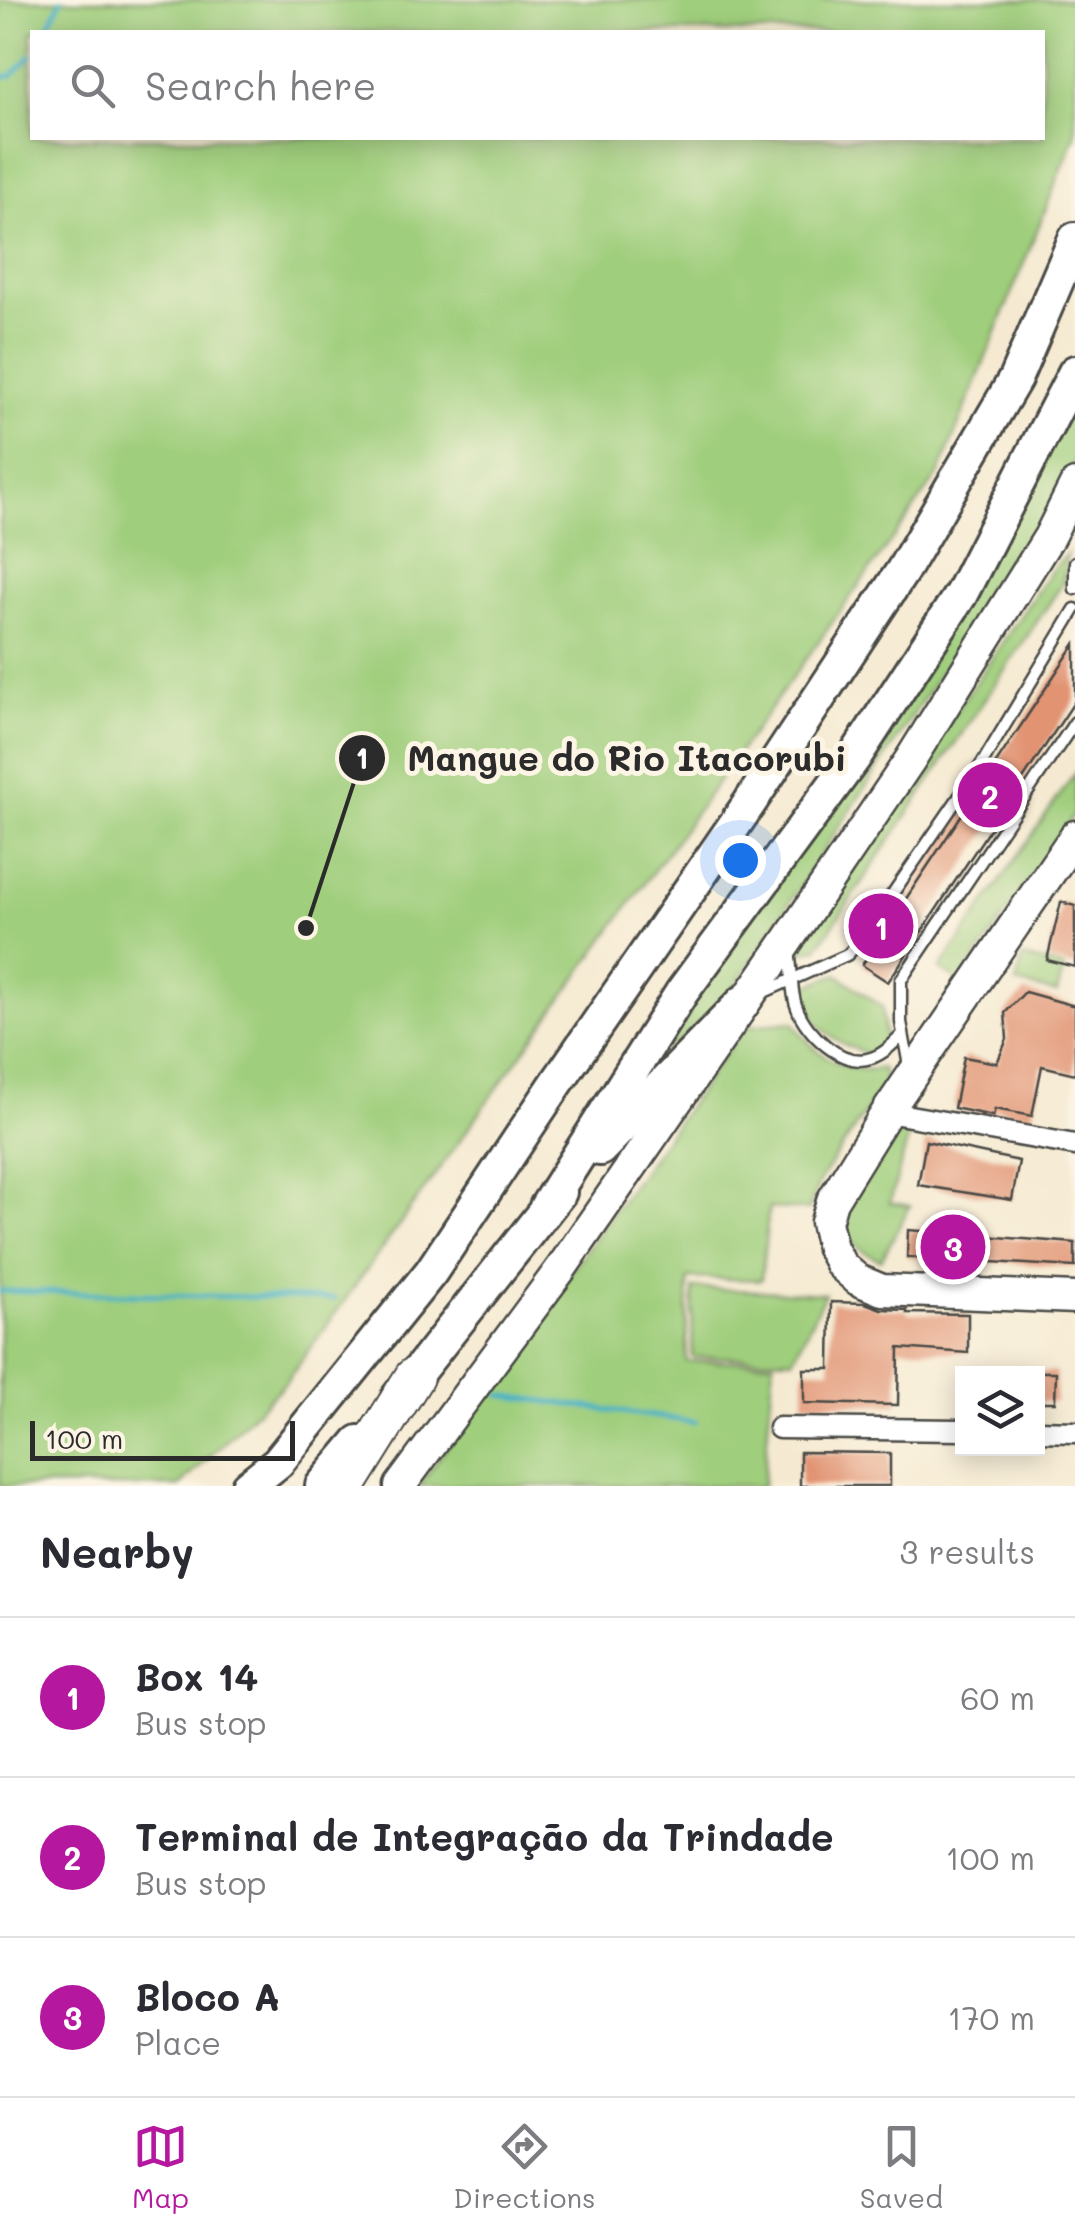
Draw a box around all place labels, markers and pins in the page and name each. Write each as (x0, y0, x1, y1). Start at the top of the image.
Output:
callout: Mangue do Rio Itacorubi (337, 726, 867, 791)
pin: 2 (958, 758, 1022, 832)
pin: 1 (848, 888, 914, 964)
pin: 3 (920, 1210, 986, 1284)

